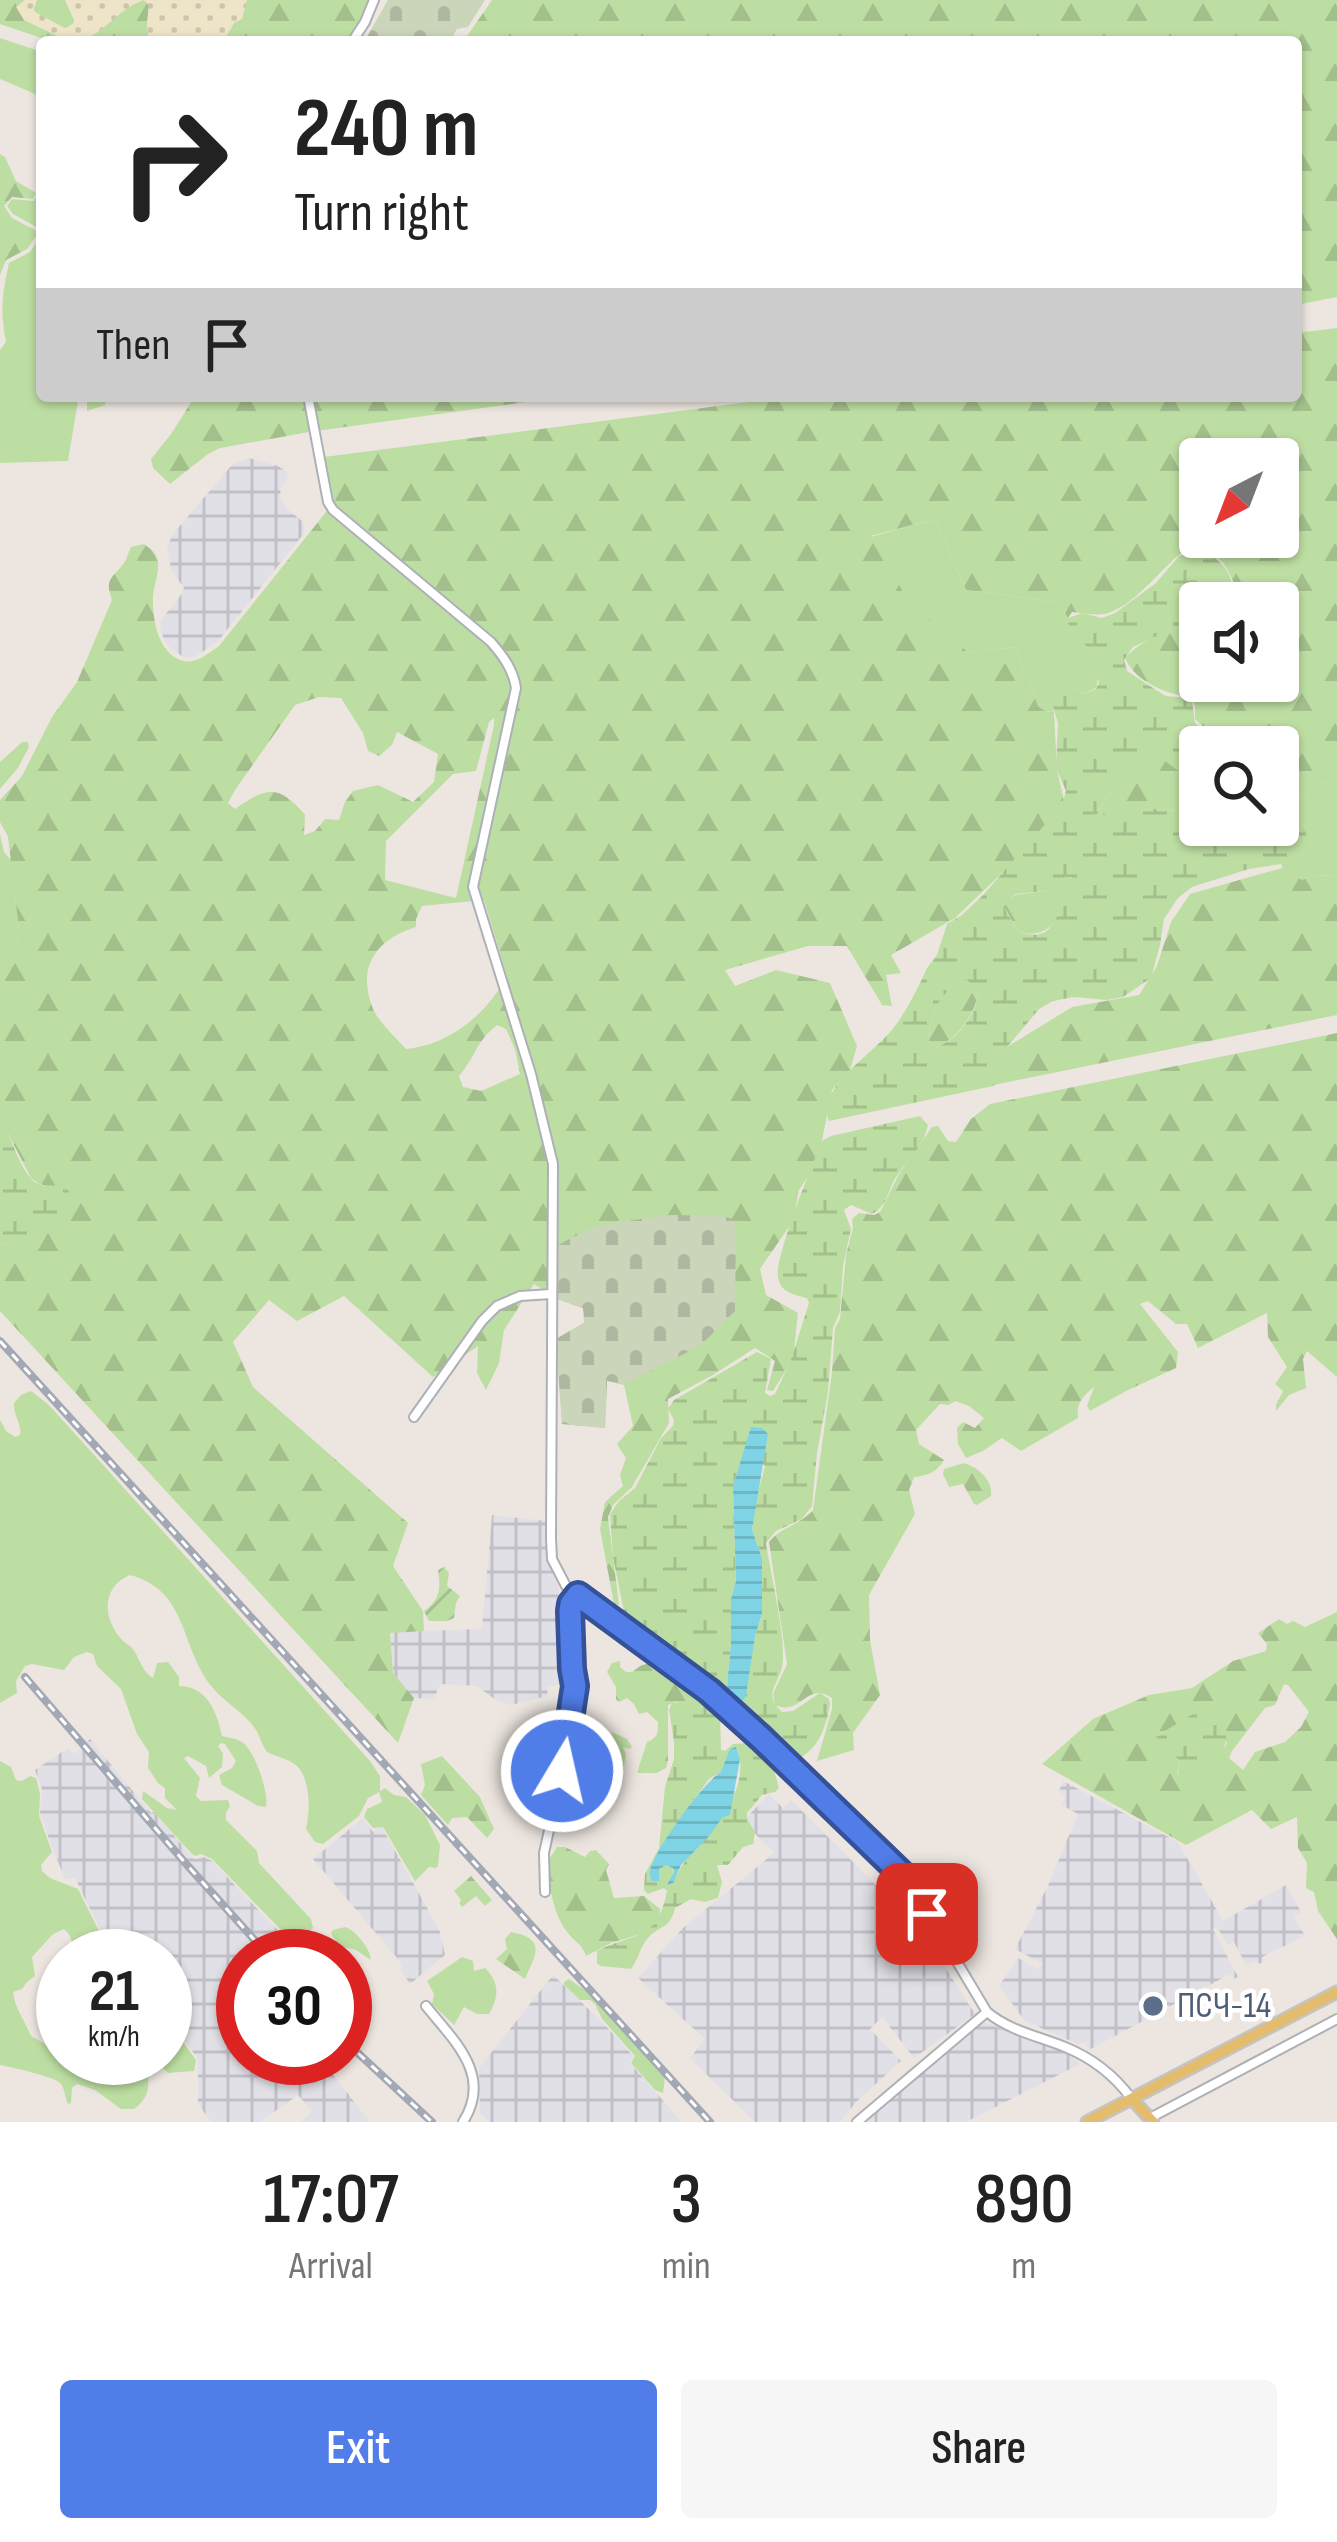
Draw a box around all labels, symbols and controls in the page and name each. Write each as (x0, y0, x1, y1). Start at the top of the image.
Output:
text: 240 m (294, 79, 478, 180)
icon: right (96, 84, 252, 240)
text: Turn right (294, 181, 469, 246)
icon: arrive (194, 312, 260, 378)
text: Then (96, 318, 170, 373)
north arrow (1179, 438, 1299, 558)
map controls (1179, 438, 1299, 846)
button: sound (1179, 582, 1299, 702)
button: search (1179, 726, 1299, 846)
position arrow (499, 1708, 625, 1834)
pin (876, 1863, 978, 1965)
icon: arrive (894, 1881, 960, 1947)
speed limit sign: 30 (216, 1929, 372, 2085)
text: 21 (89, 1956, 139, 2028)
place label: ПСЧ-14 (1177, 1985, 1271, 2028)
marker: ПСЧ-14 (1140, 1993, 1166, 2019)
text: km/h (88, 2019, 140, 2055)
text: 17:07 (263, 2157, 398, 2244)
text: 3 (671, 2157, 702, 2244)
text: 890 (974, 2157, 1074, 2244)
text: Arrival (289, 2243, 373, 2290)
text: min (662, 2243, 711, 2290)
text: m (1011, 2243, 1036, 2290)
button: Exit (60, 2380, 657, 2518)
button: Share (681, 2380, 1277, 2518)

